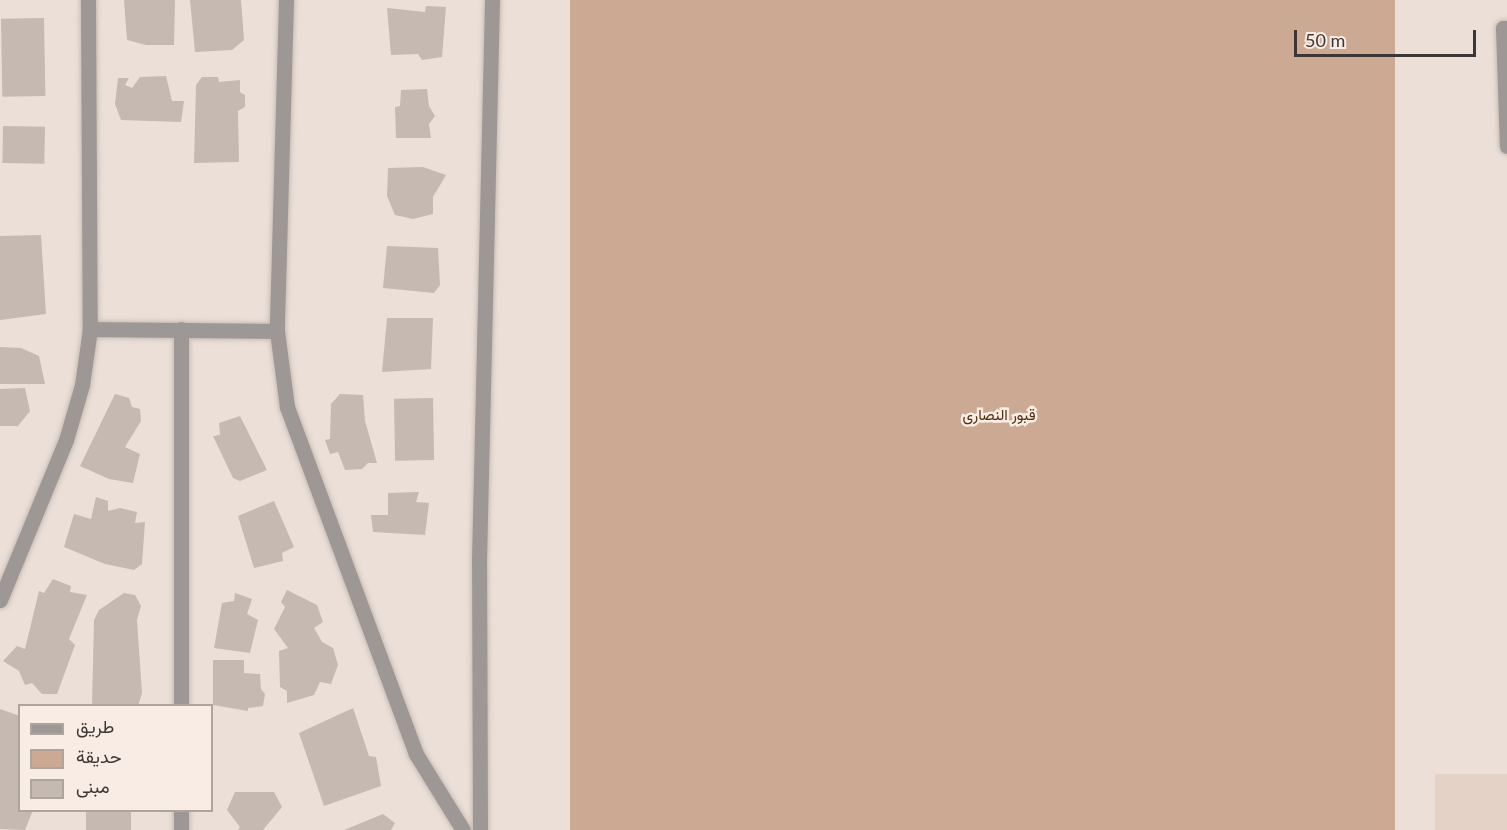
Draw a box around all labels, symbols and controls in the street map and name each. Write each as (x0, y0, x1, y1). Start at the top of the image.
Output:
scale bar (1297, 18, 1478, 56)
text: 50 m (1305, 29, 1345, 51)
park label: قبور النصارى (962, 406, 1036, 424)
legend (18, 704, 213, 812)
text: طريق (76, 715, 114, 737)
text: حديقة (76, 745, 122, 767)
text: مبنى (76, 775, 110, 797)

